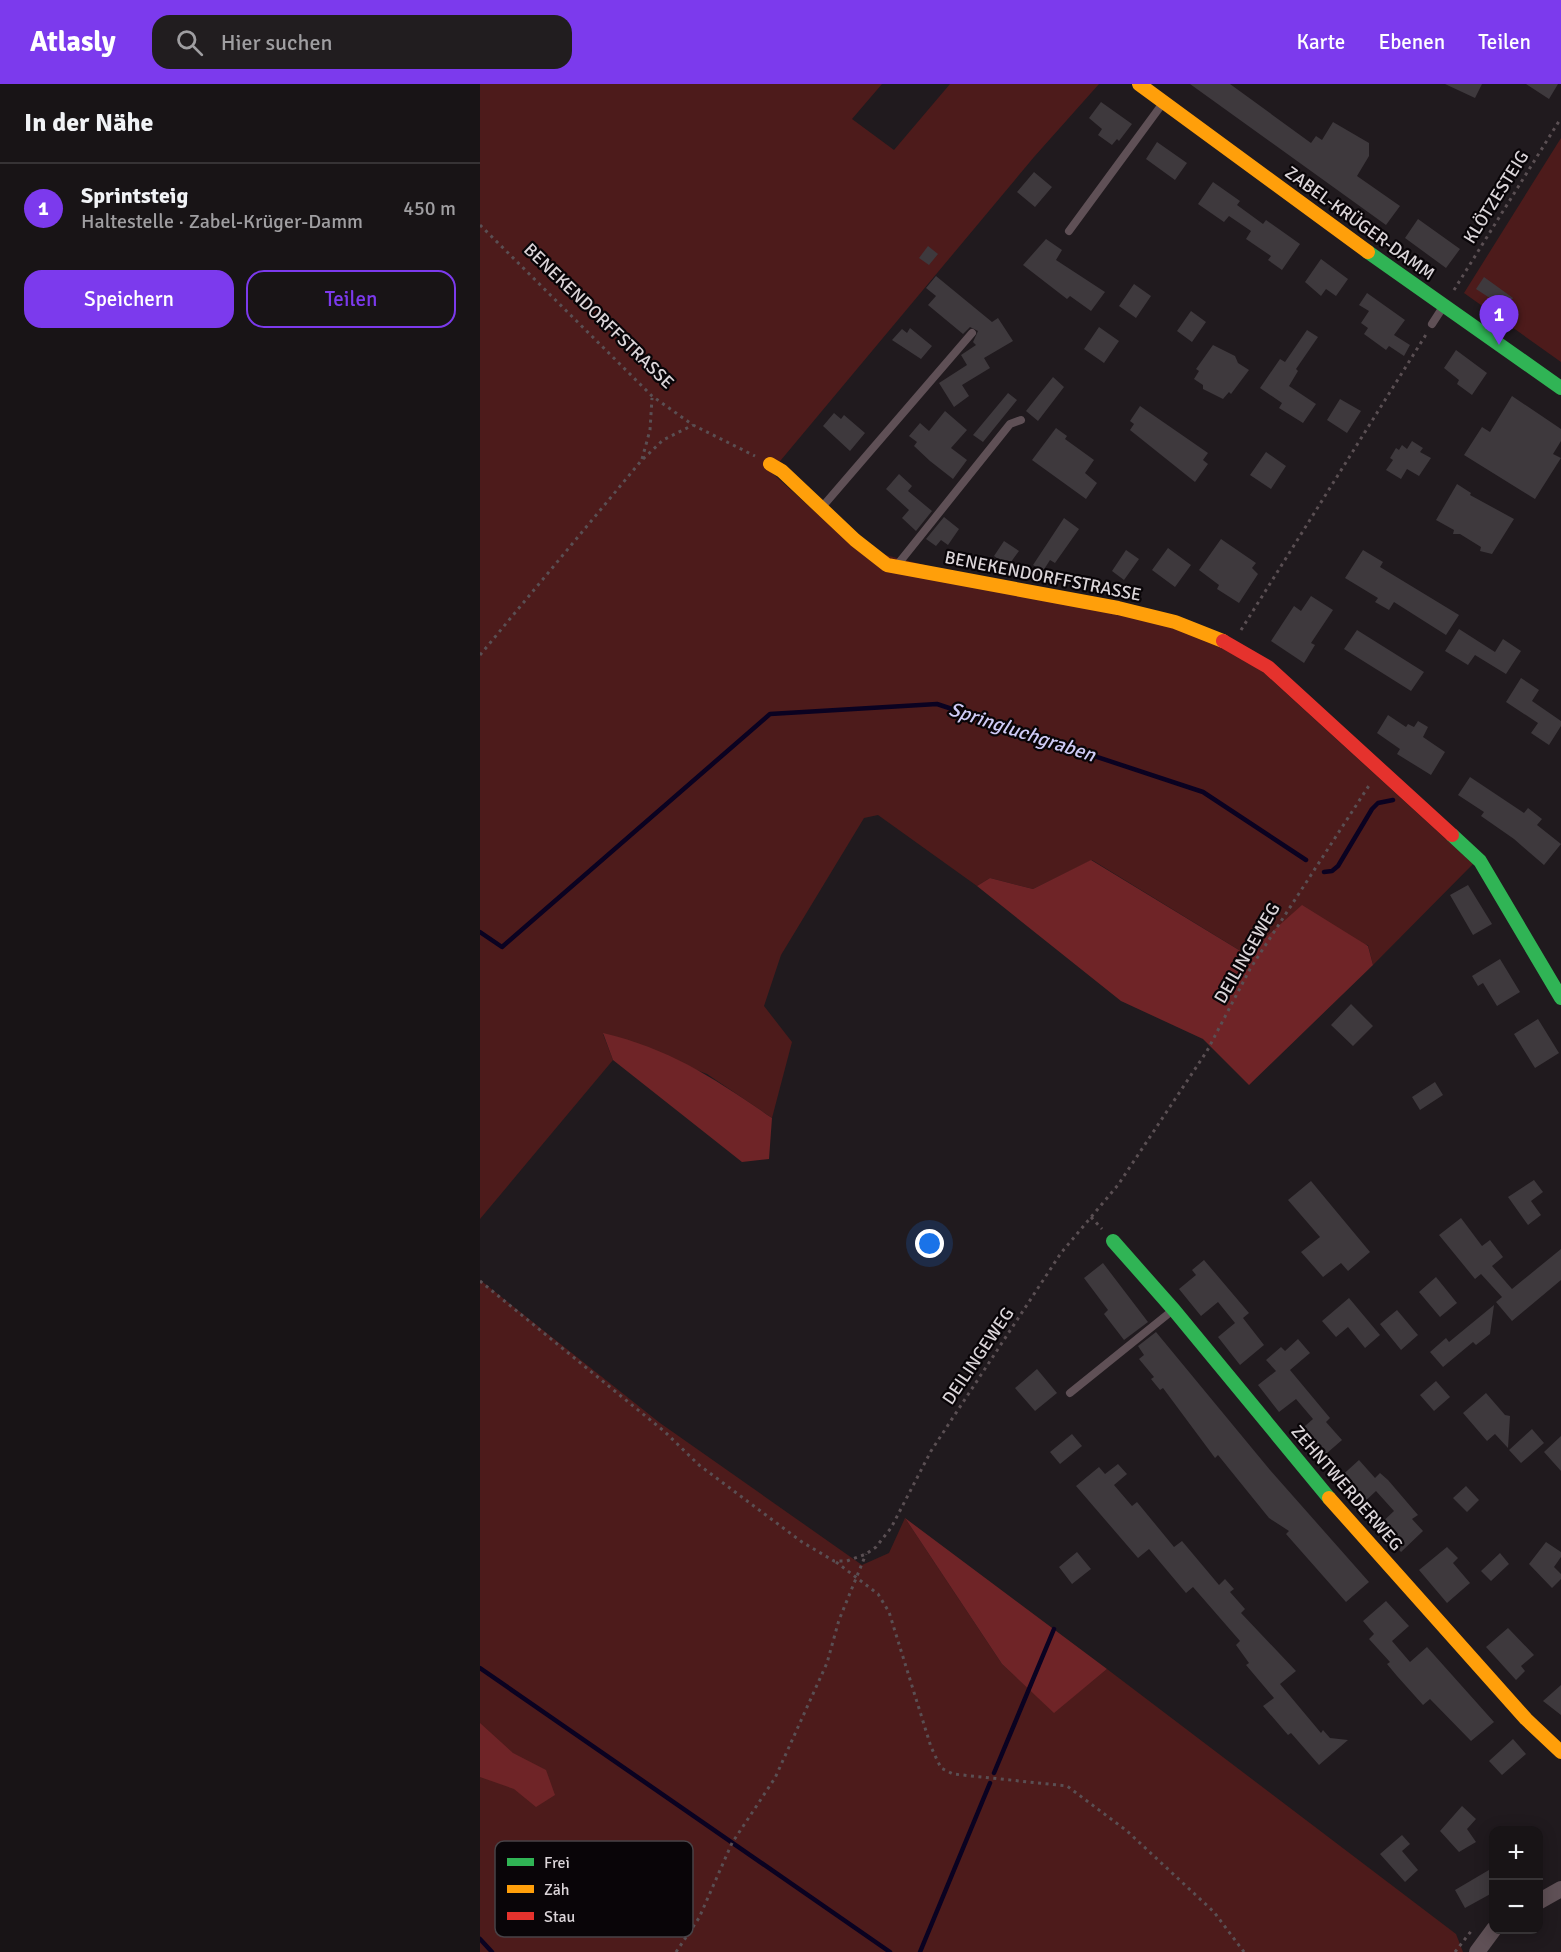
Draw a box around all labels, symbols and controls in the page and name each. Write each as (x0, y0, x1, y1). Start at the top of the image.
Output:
search box (152, 15, 572, 69)
text: Atlasly (30, 25, 116, 59)
icon: search (173, 26, 206, 59)
text: Hier suchen (221, 29, 332, 56)
text: Karte (1296, 29, 1345, 55)
text: Ebenen (1378, 29, 1445, 55)
text: Teilen (1478, 29, 1531, 55)
text: In der Nähe (24, 107, 154, 139)
street label: KLÖTZESTEIG (1459, 146, 1533, 248)
street label: ZABEL-KRÜGER-DAMM (1281, 161, 1439, 285)
text: Sprintsteig (81, 182, 188, 209)
text: 1 (38, 196, 49, 221)
text: 450 m (403, 196, 456, 221)
text: Haltestelle · Zabel-Krüger-Damm (81, 209, 363, 234)
street label: BENEKENDORFFSTRASSE (519, 239, 679, 393)
button: Speichern (24, 270, 234, 328)
button: Teilen (246, 270, 456, 328)
pin: 1 (1480, 296, 1518, 345)
street label: BENEKENDORFFSTRASSE (943, 546, 1143, 606)
water label: Springluchgraben (946, 697, 1099, 768)
street label: DEILINGEWEG (1209, 899, 1285, 1007)
your location (915, 1229, 944, 1258)
street label: DEILINGEWEG (937, 1303, 1019, 1409)
street label: ZEHNTWERDERWEG (1286, 1421, 1408, 1555)
map controls (1489, 1826, 1543, 1934)
button: + (1489, 1826, 1543, 1880)
legend (495, 1841, 693, 1937)
text: Frei (544, 1853, 570, 1873)
text: Zäh (544, 1880, 570, 1900)
button: − (1489, 1880, 1543, 1934)
text: Stau (544, 1907, 575, 1927)

